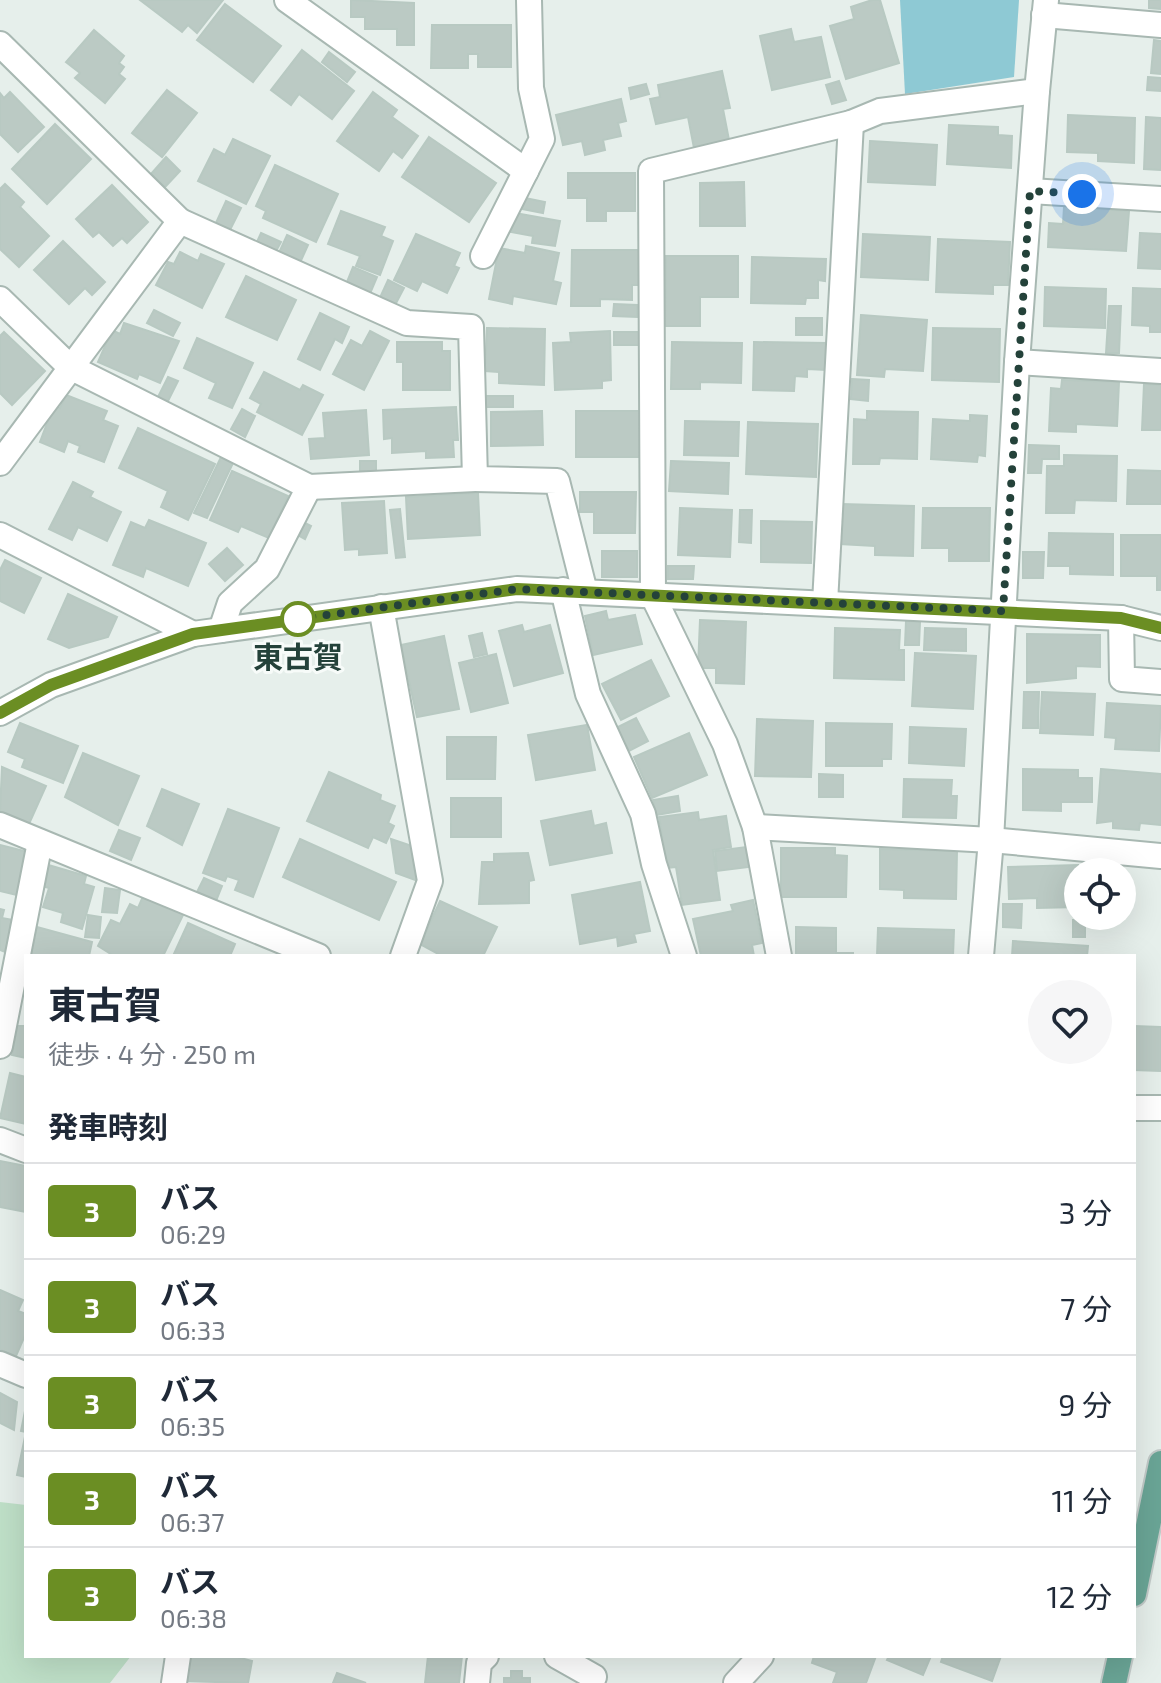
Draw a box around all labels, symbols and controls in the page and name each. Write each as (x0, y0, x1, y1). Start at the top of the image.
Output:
your location (1062, 174, 1102, 214)
marker: 東古賀 (281, 602, 315, 636)
place label: 東古賀 (253, 638, 343, 674)
map controls (1064, 858, 1136, 930)
button: locate (1064, 858, 1136, 930)
button: heart (1028, 980, 1112, 1064)
text: 東古賀 (48, 981, 162, 1027)
text: 徒歩 · 4 分 · 250 m (48, 1038, 256, 1069)
text: 発車時刻 (48, 1108, 168, 1144)
text: バス (160, 1179, 220, 1215)
text: 3 (84, 1194, 100, 1228)
text: 3 分 (1059, 1194, 1112, 1230)
text: 06:29 (160, 1218, 226, 1249)
text: バス (160, 1275, 220, 1311)
text: 3 (84, 1290, 100, 1324)
text: 7 分 (1060, 1290, 1112, 1326)
text: 06:33 (160, 1314, 226, 1345)
text: バス (160, 1371, 220, 1407)
text: 3 (84, 1386, 100, 1420)
text: 9 分 (1058, 1386, 1112, 1422)
text: 06:35 (160, 1410, 225, 1441)
text: バス (160, 1467, 220, 1503)
text: 3 (84, 1482, 100, 1516)
text: 11 分 (1051, 1482, 1112, 1518)
text: 06:37 (160, 1506, 224, 1537)
text: バス (160, 1563, 220, 1599)
text: 3 (84, 1578, 100, 1612)
text: 12 分 (1047, 1578, 1112, 1614)
text: 06:38 (160, 1602, 227, 1633)

